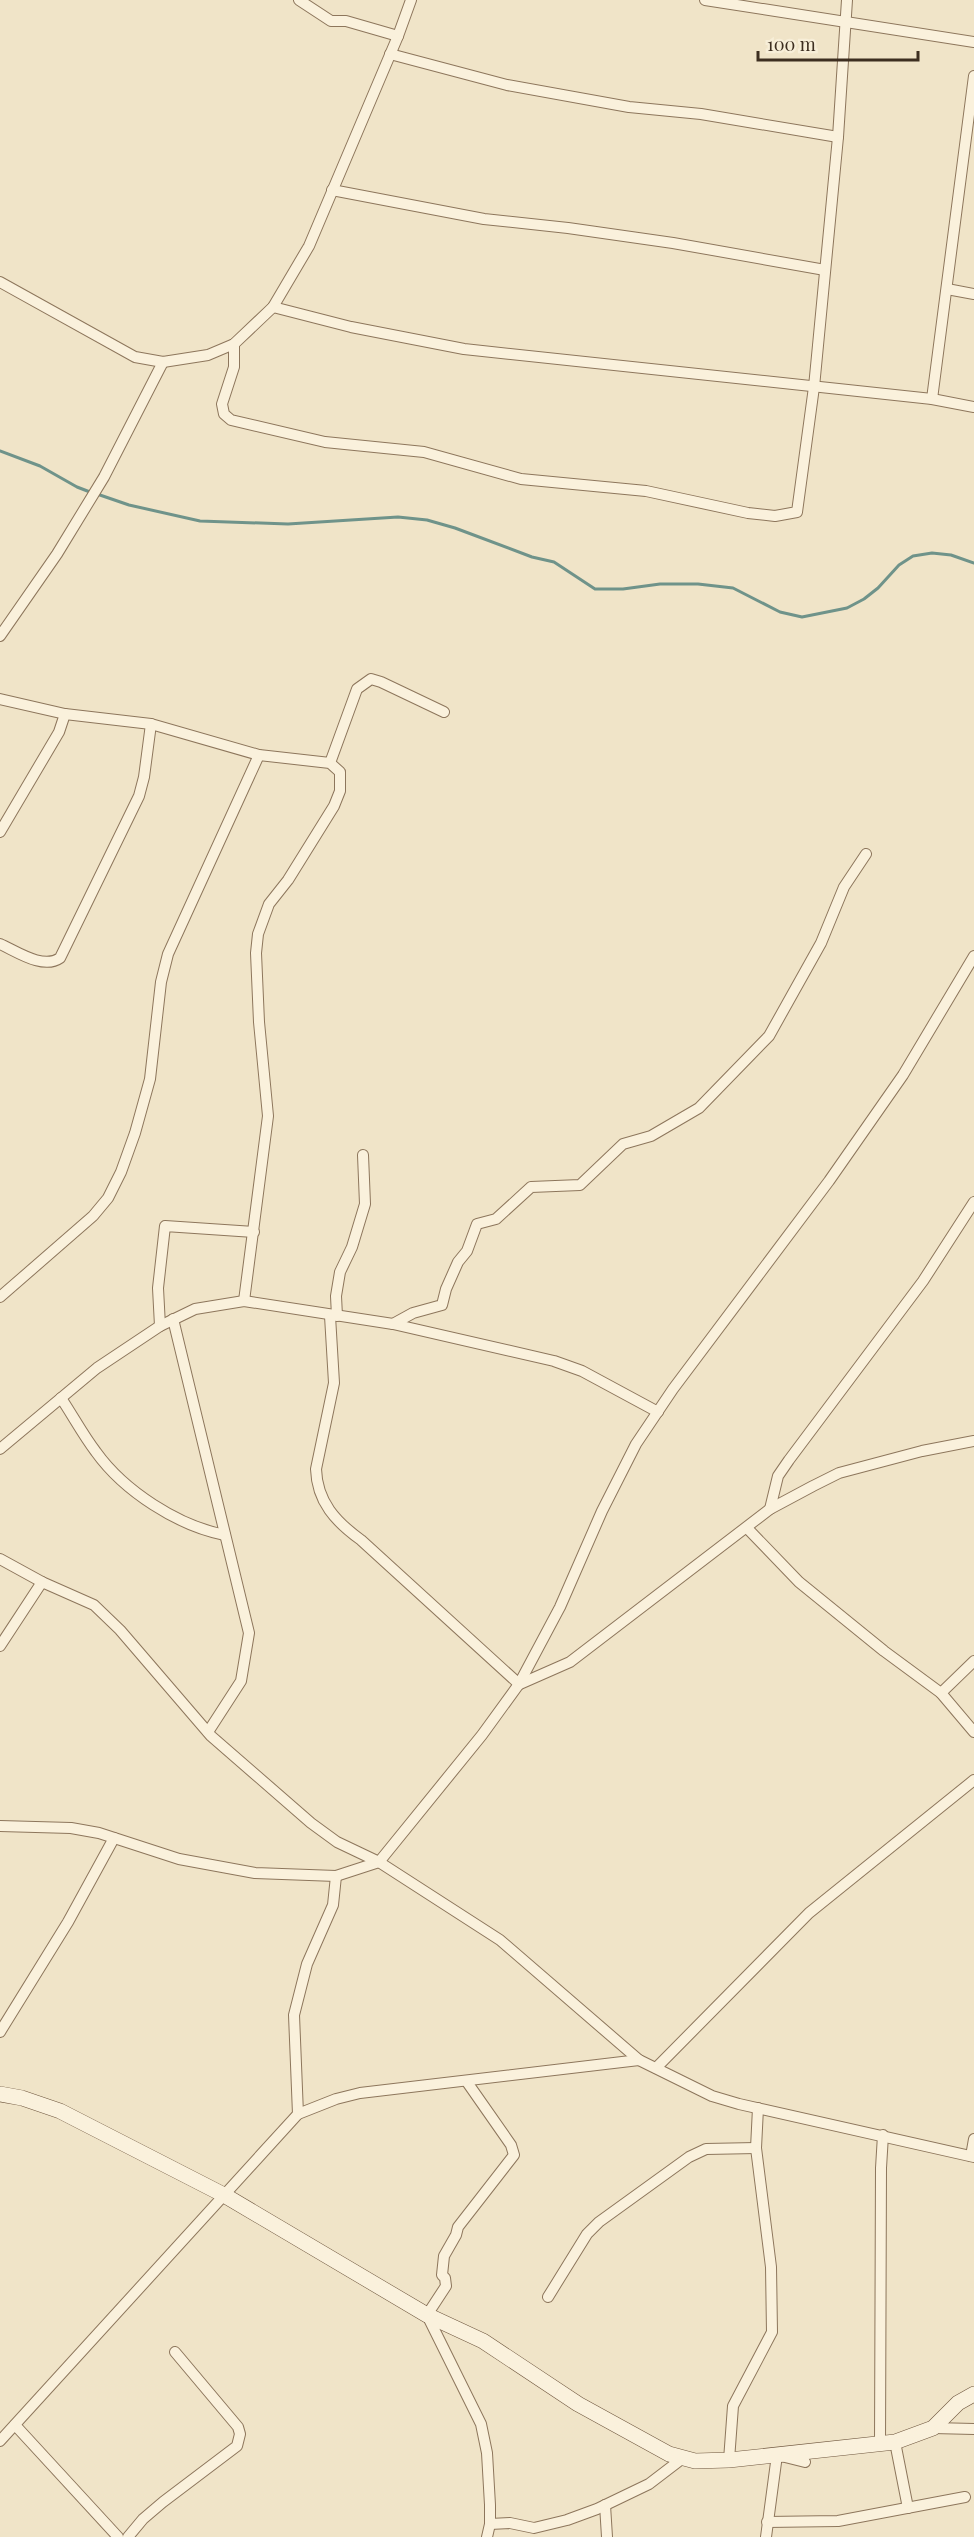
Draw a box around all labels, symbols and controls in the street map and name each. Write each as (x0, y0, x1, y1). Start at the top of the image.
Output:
scale bar (758, 24, 918, 62)
text: 100 m (767, 32, 816, 56)

